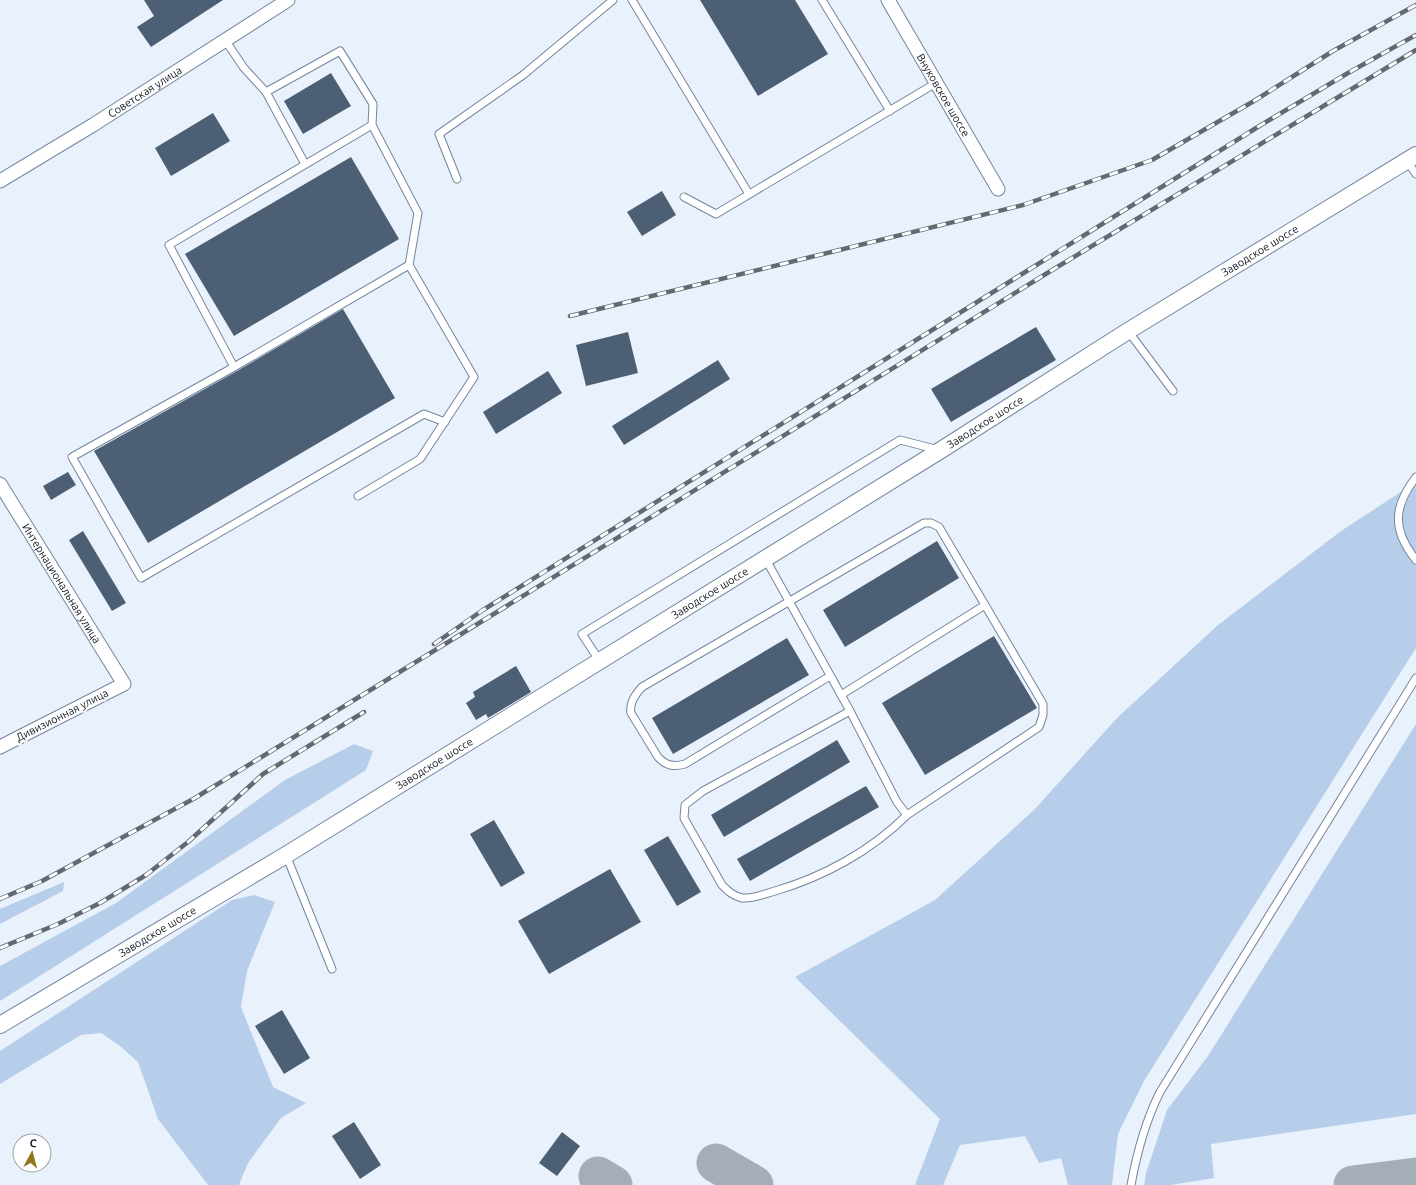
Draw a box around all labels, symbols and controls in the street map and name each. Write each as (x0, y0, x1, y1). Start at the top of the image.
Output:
street label: Внуковское шоссе (914, 51, 972, 139)
street label: Советская улица (106, 64, 184, 120)
street label: Заводское шоссе (1219, 222, 1301, 279)
street label: Заводское шоссе (945, 393, 1025, 451)
street label: Интернациональная улица (20, 522, 103, 645)
street label: Заводское шоссе (669, 565, 750, 621)
street label: Дивизионная улица (14, 686, 110, 744)
street label: Заводское шоссе (394, 735, 475, 792)
street label: Заводское шоссе (116, 904, 198, 959)
north arrow (12, 1133, 52, 1173)
text: С (29, 1137, 37, 1149)

